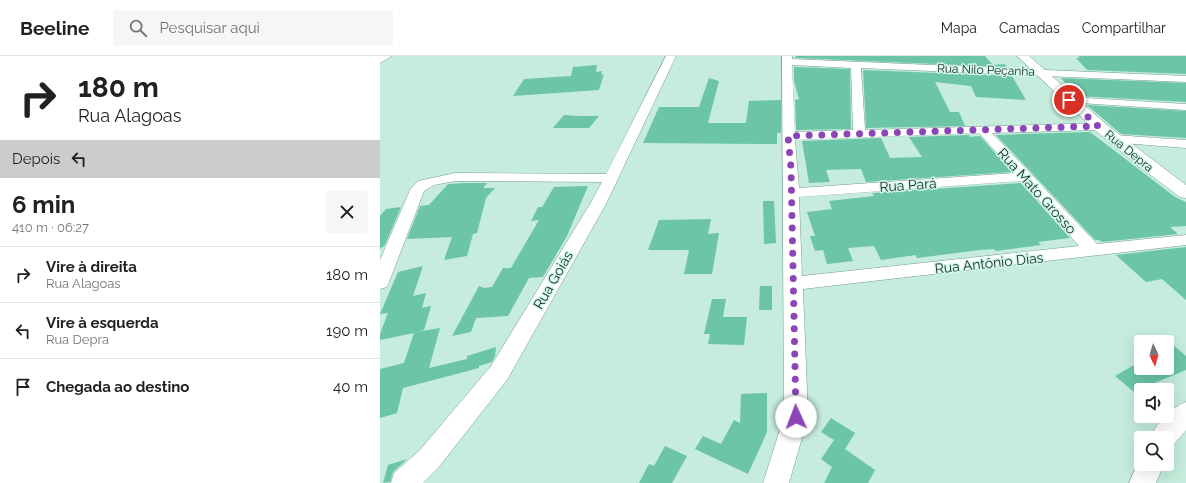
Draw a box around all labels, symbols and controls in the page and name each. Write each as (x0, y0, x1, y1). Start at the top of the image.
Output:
search box (113, 10, 393, 46)
text: Beeline (20, 17, 89, 39)
icon: search (127, 17, 149, 39)
text: Pesquisar aqui (159, 19, 260, 37)
text: Mapa (941, 20, 977, 36)
text: Camadas (999, 20, 1060, 36)
text: Compartilhar (1082, 20, 1166, 36)
street label: Rua Nilo Peçanha (937, 61, 1035, 79)
text: 180 m (78, 71, 159, 104)
icon: right (12, 72, 64, 124)
pin (1052, 83, 1086, 117)
icon: arrive (1058, 89, 1080, 111)
text: Rua Alagoas (78, 105, 181, 126)
street label: Rua Depra (1102, 127, 1156, 175)
street label: Rua Mato Grosso (994, 145, 1080, 237)
icon: left (68, 148, 90, 170)
text: Depois (12, 150, 60, 168)
street label: Rua Pará (879, 175, 937, 195)
text: 6 min (12, 190, 75, 219)
button: close (326, 191, 368, 233)
text: 410 m · 06:27 (12, 220, 89, 235)
street label: Rua Goiás (530, 248, 576, 312)
street label: Rua Antônio Dias (934, 249, 1044, 277)
text: Vire à direita (46, 258, 137, 276)
icon: right (12, 264, 34, 286)
text: 180 m (326, 266, 368, 284)
text: Rua Alagoas (46, 276, 121, 291)
text: Vire à esquerda (46, 314, 159, 332)
icon: left (12, 320, 34, 342)
text: 190 m (326, 322, 368, 340)
text: Rua Depra (46, 332, 109, 347)
north arrow (1134, 335, 1174, 375)
map controls (1134, 335, 1174, 471)
icon: arrive (12, 376, 34, 398)
text: Chegada ao destino (46, 378, 189, 396)
text: 40 m (333, 378, 368, 396)
button: sound (1134, 383, 1174, 423)
position arrow (775, 396, 817, 438)
button: search (1134, 431, 1174, 471)

